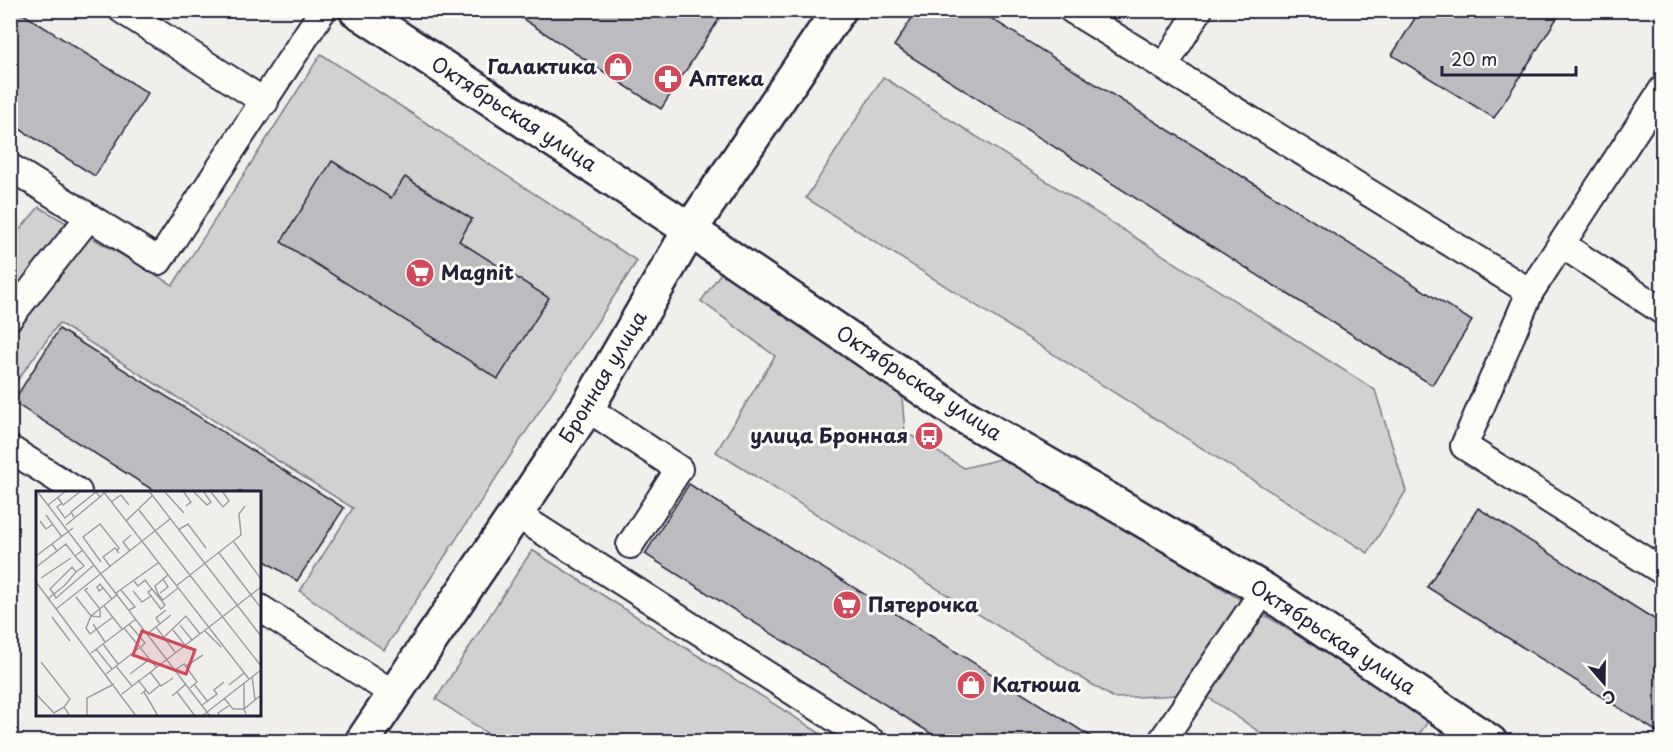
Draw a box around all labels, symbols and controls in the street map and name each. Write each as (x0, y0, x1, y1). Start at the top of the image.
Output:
scale bar (1442, 39, 1576, 77)
text: 20 m (1451, 45, 1497, 72)
street label: Октябрьская улица (426, 48, 604, 178)
place label: Галактика (488, 51, 597, 81)
shop icon: Галактика (602, 51, 634, 83)
pharmacy icon: Аптека (652, 63, 684, 95)
place label: Аптека (689, 63, 764, 93)
supermarket icon: Magnit (404, 257, 436, 289)
place label: Magnit (441, 257, 514, 287)
street label: Бронная улица (551, 304, 654, 448)
street label: Октябрьская улица (831, 317, 1009, 447)
place label: улица Бронная (750, 420, 908, 450)
bus stop icon: улица Бронная (913, 420, 945, 452)
inset map (36, 491, 261, 716)
street label: Октябрьская улица (1245, 571, 1423, 701)
supermarket icon: Пятерочка (831, 589, 863, 621)
place label: Пятерочка (868, 589, 979, 619)
north arrow (1574, 653, 1634, 713)
shop icon: Катюша (955, 669, 987, 701)
place label: Катюша (992, 669, 1081, 699)
text: С (1600, 685, 1619, 711)

